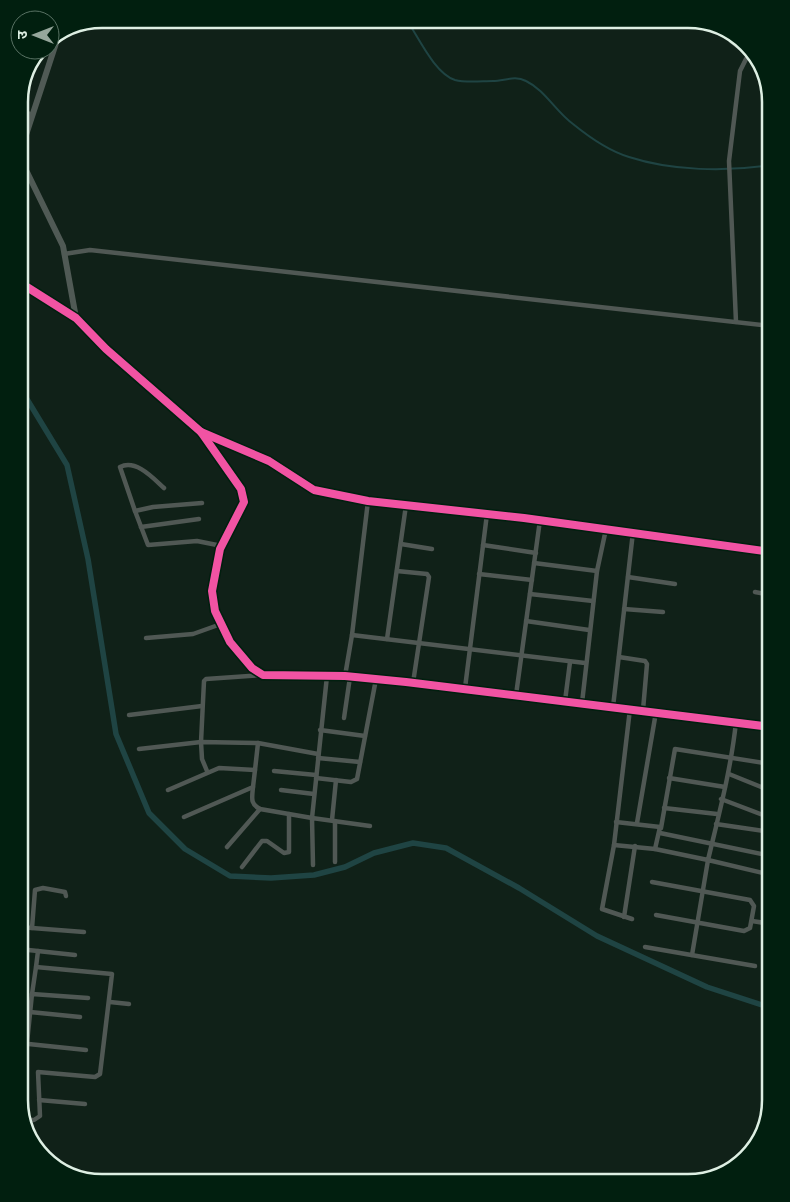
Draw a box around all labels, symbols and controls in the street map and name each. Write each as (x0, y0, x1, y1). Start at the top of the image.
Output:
north arrow (10, 10, 60, 60)
text: उ (14, 30, 31, 39)

